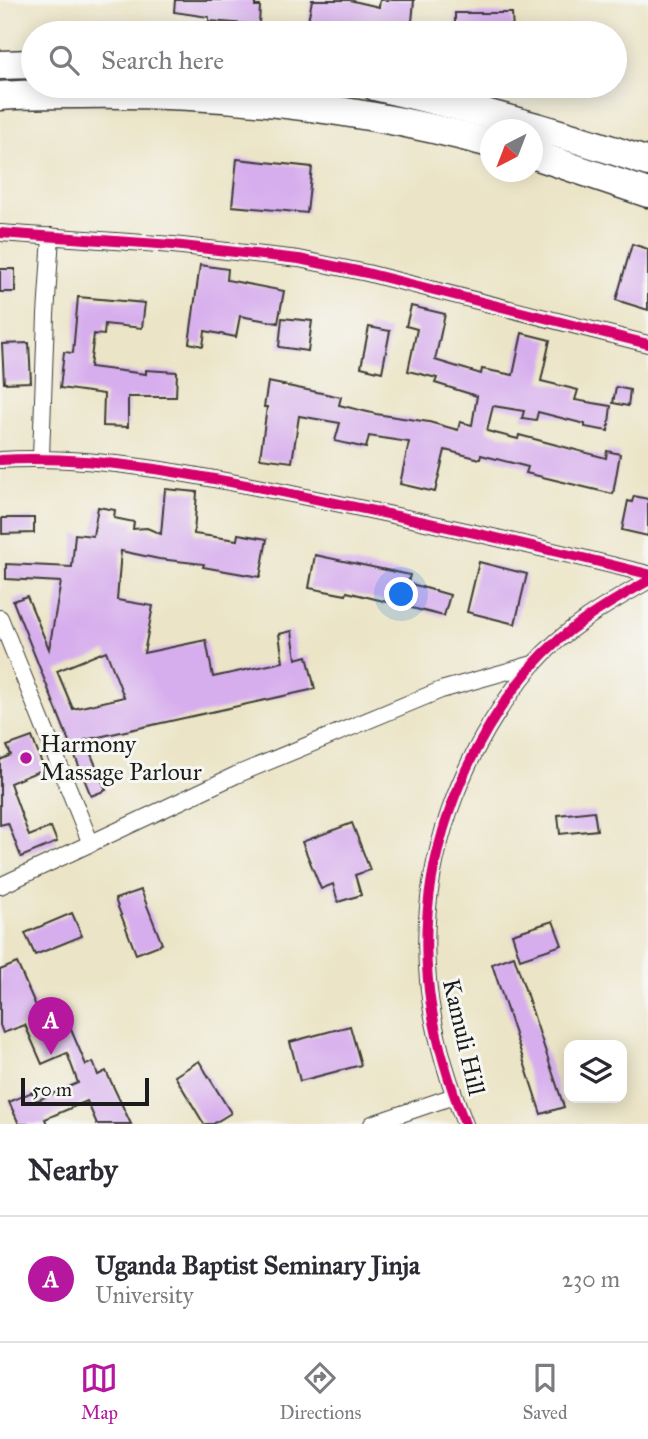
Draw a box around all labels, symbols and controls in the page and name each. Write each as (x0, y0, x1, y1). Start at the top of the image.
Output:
search box (21, 21, 627, 98)
icon: search (45, 41, 83, 79)
text: Search here (101, 44, 224, 76)
north arrow (480, 119, 543, 182)
your location (384, 577, 418, 611)
place label: Harmony Massage Parlour (40, 729, 202, 787)
marker: Harmony Massage Parlour (18, 750, 34, 766)
street label: Kamuli Hill (436, 976, 492, 1099)
pin: A (28, 997, 74, 1055)
map controls (564, 1040, 627, 1103)
button: layers (564, 1040, 627, 1103)
scale bar (21, 1075, 149, 1107)
text: 50 m (32, 1078, 72, 1101)
text: Nearby (28, 1152, 118, 1188)
text: Uganda Baptist Seminary Jinja (95, 1249, 420, 1281)
text: A (43, 1265, 59, 1293)
text: 230 m (562, 1265, 620, 1293)
text: University (95, 1281, 194, 1309)
tab: Map (80, 1359, 118, 1424)
tab: Directions (279, 1359, 361, 1424)
tab: Saved (522, 1359, 568, 1424)

